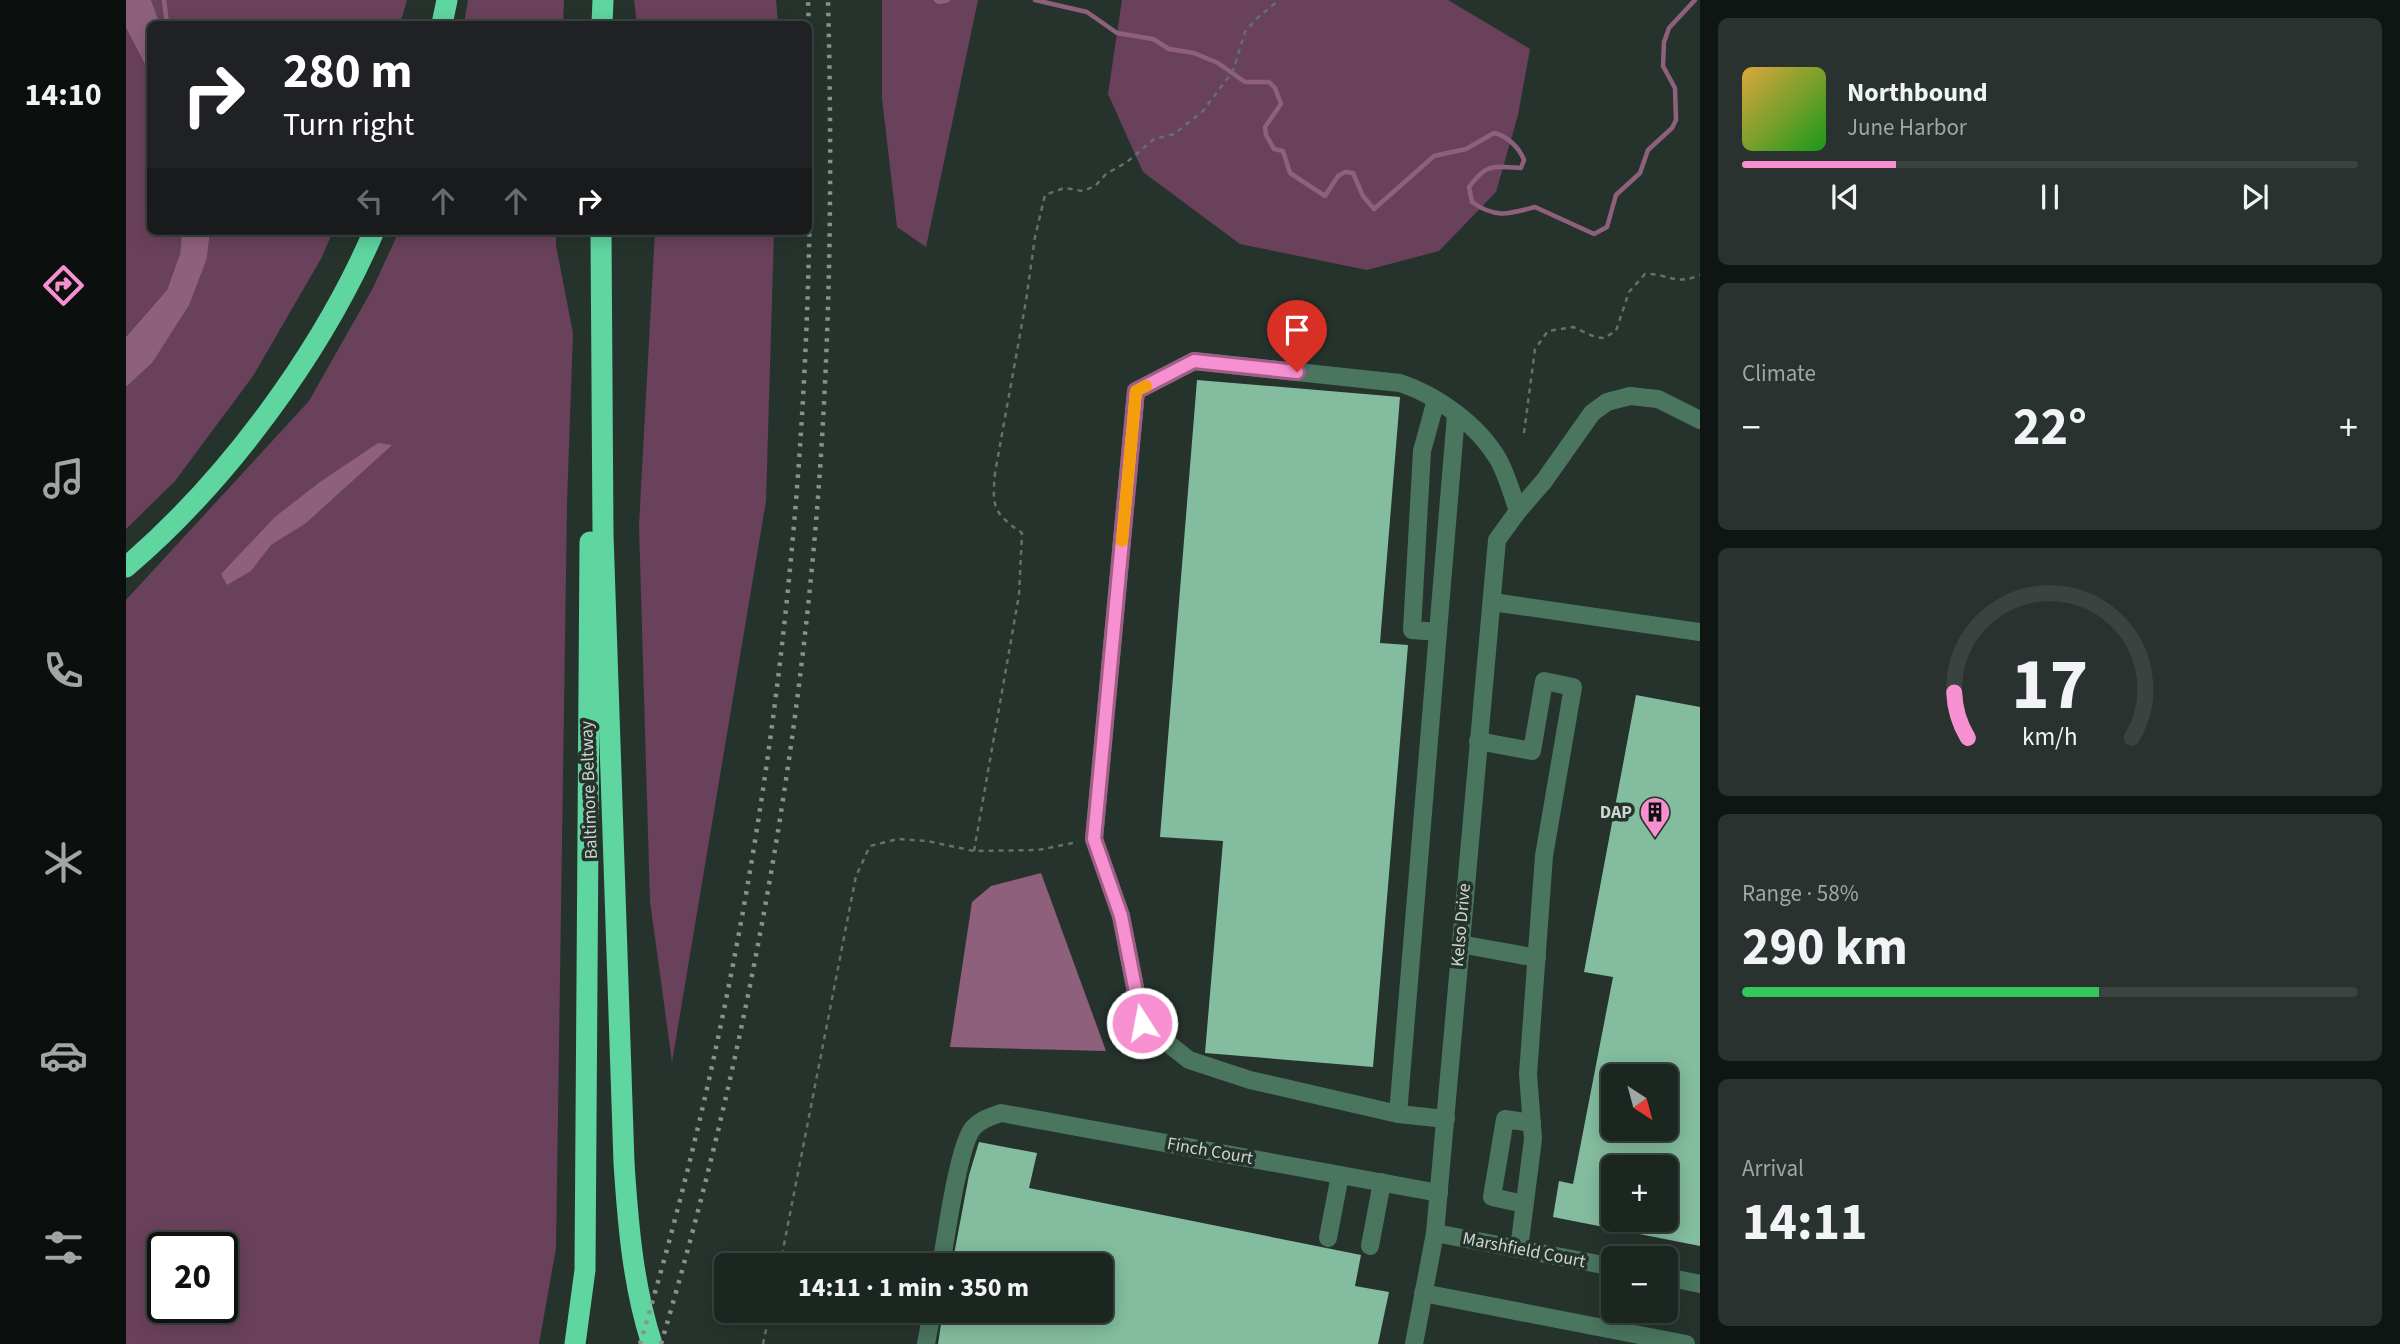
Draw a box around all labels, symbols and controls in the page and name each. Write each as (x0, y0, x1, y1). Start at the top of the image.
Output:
text: 280 m (283, 37, 412, 107)
icon: right (168, 49, 259, 140)
text: 14:10 (24, 72, 102, 118)
text: Northbound (1847, 74, 1988, 111)
text: Turn right (283, 102, 414, 148)
text: June Harbor (1847, 111, 1967, 144)
icon: previous (1826, 178, 1864, 216)
icon: pause (2031, 178, 2069, 216)
icon: next (2236, 178, 2274, 216)
icon: left (351, 182, 389, 220)
icon: ahead (424, 182, 462, 220)
icon: ahead (497, 182, 535, 220)
icon: right (570, 182, 608, 220)
icon: directions (39, 261, 88, 310)
pin (1267, 300, 1327, 372)
icon: arrive (1278, 311, 1316, 349)
text: Climate (1742, 357, 1816, 390)
text: 22° (2013, 391, 2087, 465)
text: − (1742, 401, 1761, 455)
text: + (2339, 401, 2358, 455)
icon: music (39, 454, 88, 503)
text: 17 (2012, 633, 2088, 737)
icon: phone (39, 646, 88, 695)
text: km/h (2022, 719, 2078, 755)
street label: Baltimore Beltway (574, 720, 604, 860)
building icon: DAP (1638, 795, 1672, 839)
place label: DAP (1600, 800, 1632, 825)
icon: climate (39, 838, 88, 887)
text: Range · 58% (1742, 877, 1859, 910)
street label: Kelso Drive (1445, 882, 1477, 968)
text: 290 km (1742, 911, 1908, 985)
position arrow (1105, 986, 1179, 1060)
icon: car (39, 1031, 88, 1080)
north arrow (1601, 1064, 1678, 1141)
map controls (1601, 1064, 1678, 1323)
street label: Finch Court (1165, 1131, 1255, 1171)
text: Arrival (1742, 1152, 1804, 1185)
button: + (1601, 1155, 1678, 1232)
text: 14:11 (1742, 1186, 1867, 1260)
icon: filters (39, 1223, 88, 1272)
street label: Marshfield Court (1460, 1226, 1588, 1274)
speed limit sign: 20 (147, 1232, 238, 1323)
button: − (1601, 1246, 1678, 1323)
text: 14:11 · 1 min · 350 m (798, 1269, 1029, 1306)

